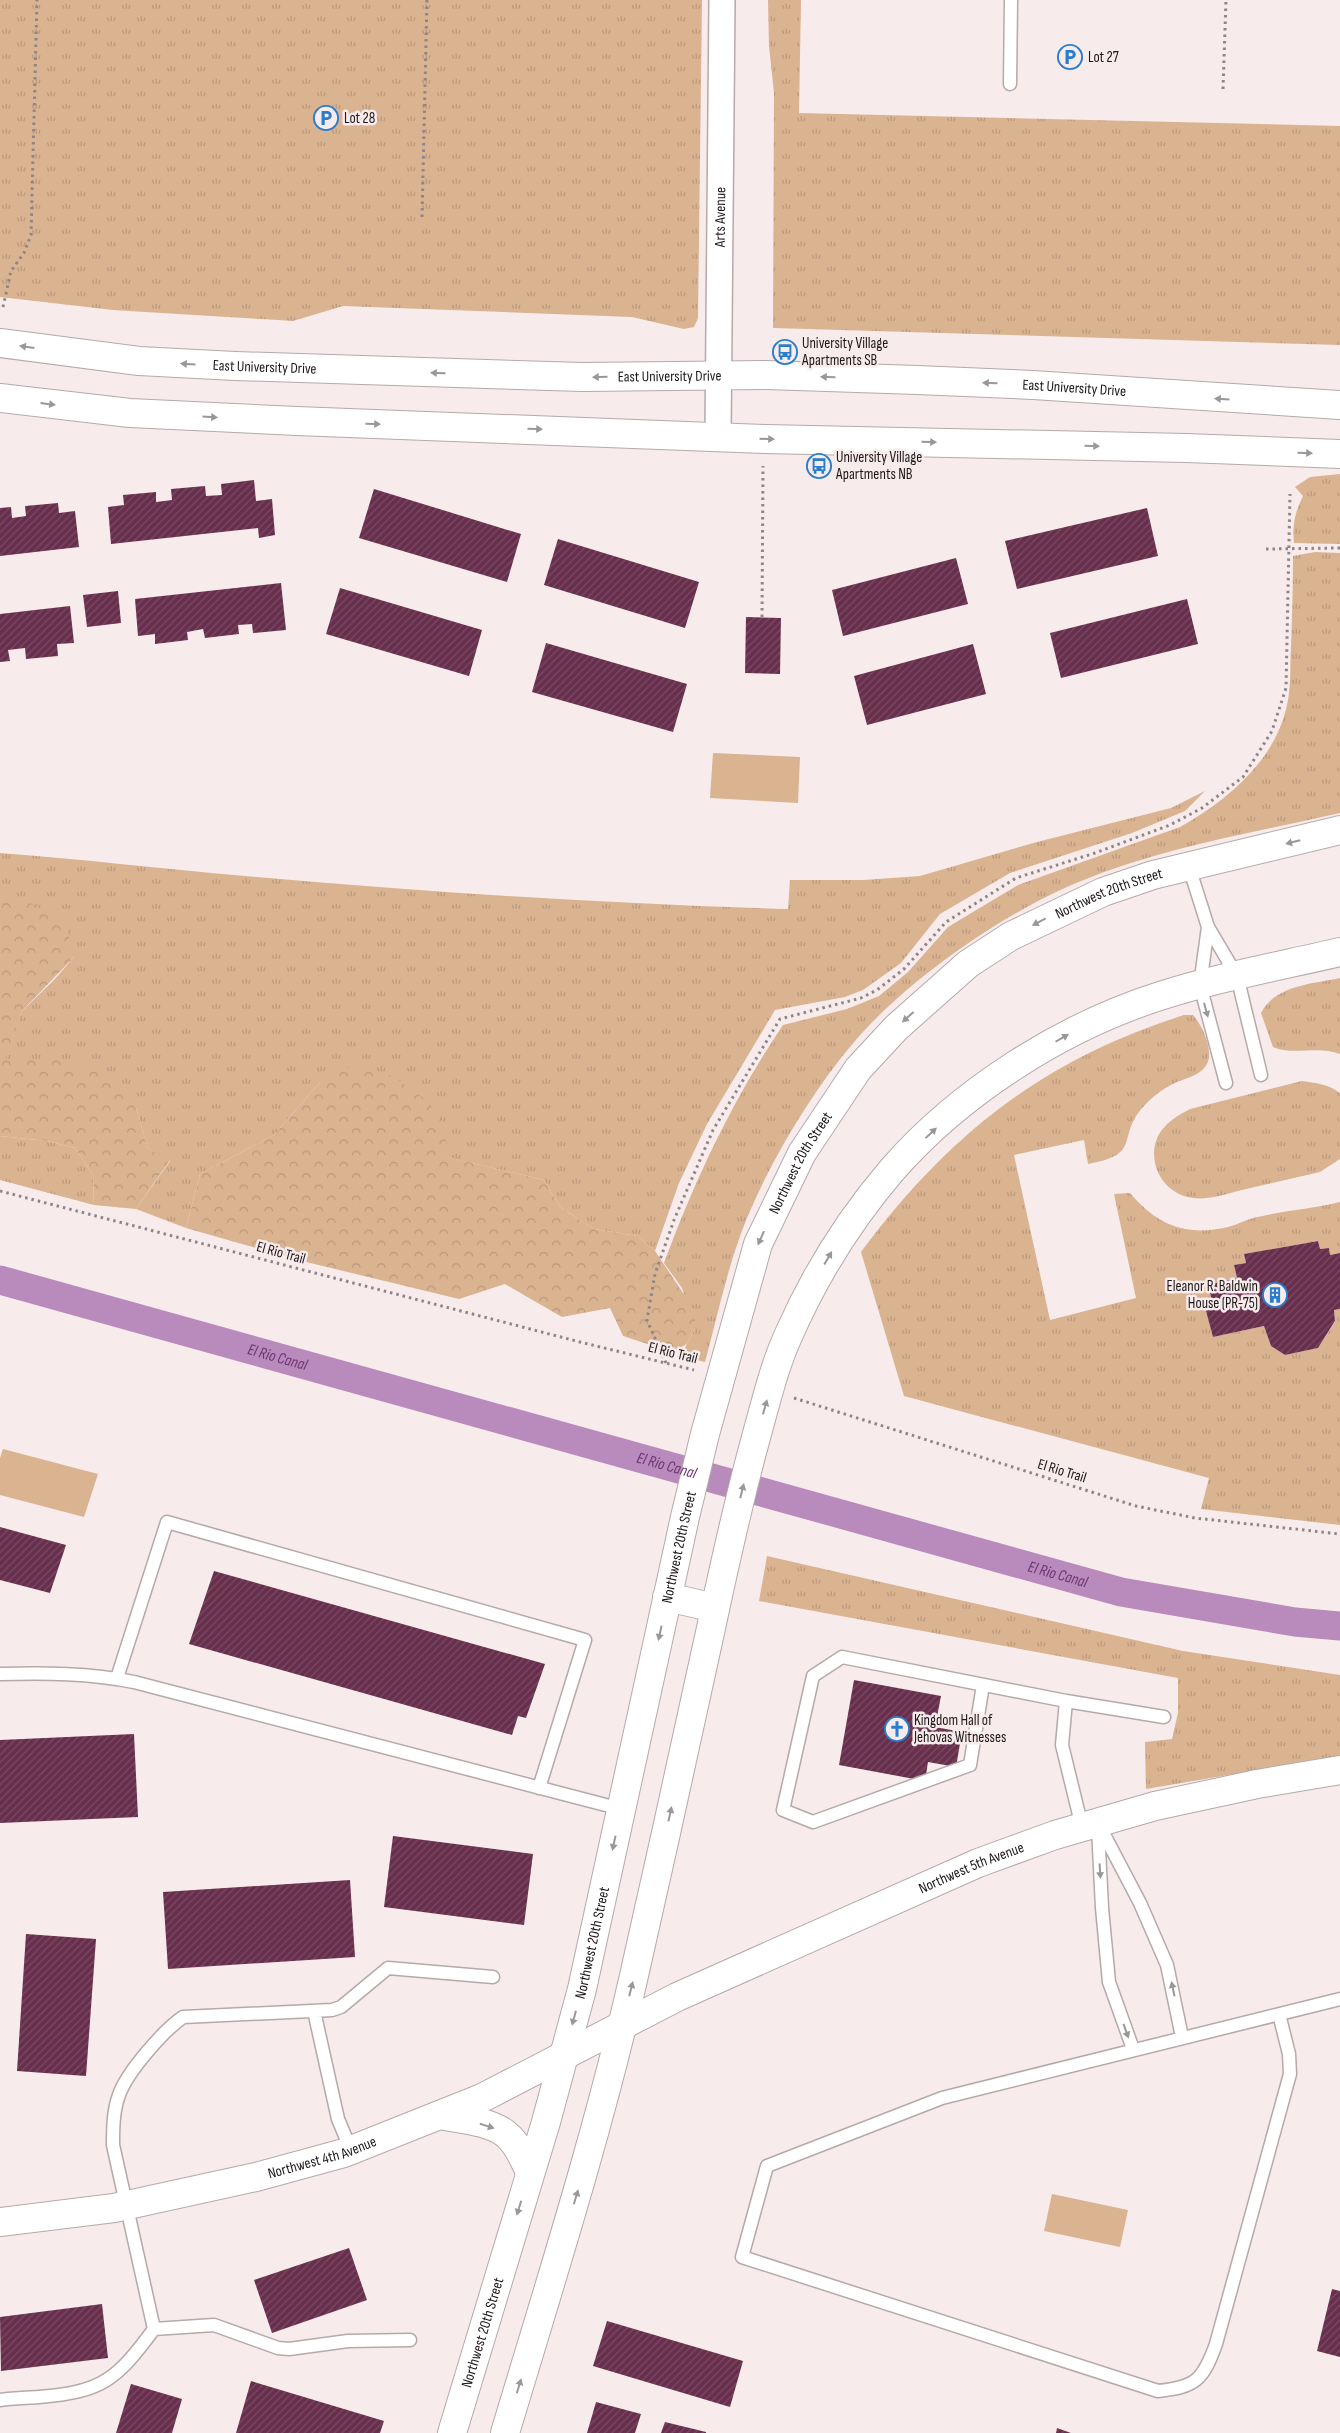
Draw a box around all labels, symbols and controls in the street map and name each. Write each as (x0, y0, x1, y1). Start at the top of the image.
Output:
parking icon: Lot 27 (1057, 44, 1083, 70)
place label: Lot 27 (1088, 48, 1119, 67)
parking icon: Lot 28 (313, 105, 339, 131)
place label: Lot 28 (344, 109, 375, 128)
street label: Arts Avenue (710, 187, 730, 248)
place label: University Village Apartments SB (801, 334, 888, 370)
bus stop icon: University Village Apartments SB (772, 339, 798, 365)
one-way arrow (18, 343, 34, 351)
street label: East University Drive (212, 355, 317, 378)
one-way arrow (180, 359, 196, 367)
street label: East University Drive (618, 366, 722, 386)
one-way arrow (430, 368, 446, 376)
one-way arrow (592, 373, 608, 381)
one-way arrow (820, 373, 836, 381)
street label: East University Drive (1022, 375, 1127, 401)
one-way arrow (982, 379, 998, 387)
one-way arrow (1214, 394, 1230, 402)
one-way arrow (41, 400, 57, 408)
one-way arrow (203, 413, 219, 421)
one-way arrow (365, 420, 381, 428)
one-way arrow (527, 425, 543, 433)
one-way arrow (759, 435, 775, 443)
one-way arrow (921, 439, 937, 447)
one-way arrow (1084, 442, 1100, 450)
place label: University Village Apartments NB (835, 448, 922, 484)
one-way arrow (1297, 449, 1313, 457)
bus stop icon: University Village Apartments NB (806, 453, 832, 479)
one-way arrow (1285, 838, 1300, 846)
street label: Northwest 20th Street (1052, 863, 1165, 923)
one-way arrow (1031, 918, 1046, 926)
one-way arrow (1203, 1002, 1211, 1017)
one-way arrow (902, 1011, 914, 1023)
one-way arrow (1055, 1034, 1070, 1042)
street label: Northwest 20th Street (764, 1108, 837, 1217)
one-way arrow (924, 1127, 937, 1138)
one-way arrow (757, 1231, 765, 1245)
street label: El Rio Trail (254, 1237, 308, 1269)
one-way arrow (824, 1251, 833, 1265)
place label: Eleanor R. Baldwin House (PR-75) (1167, 1277, 1258, 1313)
building icon: Eleanor R. Baldwin House (PR-75) (1262, 1282, 1288, 1308)
street label: El Rio Trail (646, 1338, 700, 1368)
water label: El Rio Canal (245, 1340, 311, 1375)
one-way arrow (761, 1399, 769, 1414)
water label: El Rio Canal (635, 1448, 700, 1483)
street label: El Rio Trail (1035, 1455, 1089, 1487)
one-way arrow (738, 1483, 746, 1498)
street label: Northwest 20th Street (657, 1489, 700, 1605)
water label: El Rio Canal (1026, 1557, 1091, 1592)
one-way arrow (655, 1625, 663, 1641)
place label: Kingdom Hall of Jehovas Witnesses (913, 1711, 1006, 1747)
church icon: Kingdom Hall of Jehovas Witnesses (884, 1716, 910, 1742)
one-way arrow (666, 1806, 674, 1821)
one-way arrow (610, 1835, 618, 1850)
street label: Northwest 5th Avenue (916, 1838, 1026, 1898)
one-way arrow (1096, 1864, 1104, 1880)
street label: Northwest 20th Street (570, 1885, 614, 2001)
one-way arrow (1168, 1981, 1176, 1997)
one-way arrow (627, 1982, 635, 1997)
one-way arrow (570, 2011, 578, 2026)
one-way arrow (1123, 2023, 1130, 2038)
one-way arrow (480, 2123, 495, 2131)
street label: Northwest 4th Avenue (266, 2132, 379, 2183)
one-way arrow (573, 2190, 580, 2205)
one-way arrow (515, 2201, 523, 2216)
street label: Northwest 20th Street (457, 2275, 508, 2390)
one-way arrow (515, 2379, 523, 2394)

